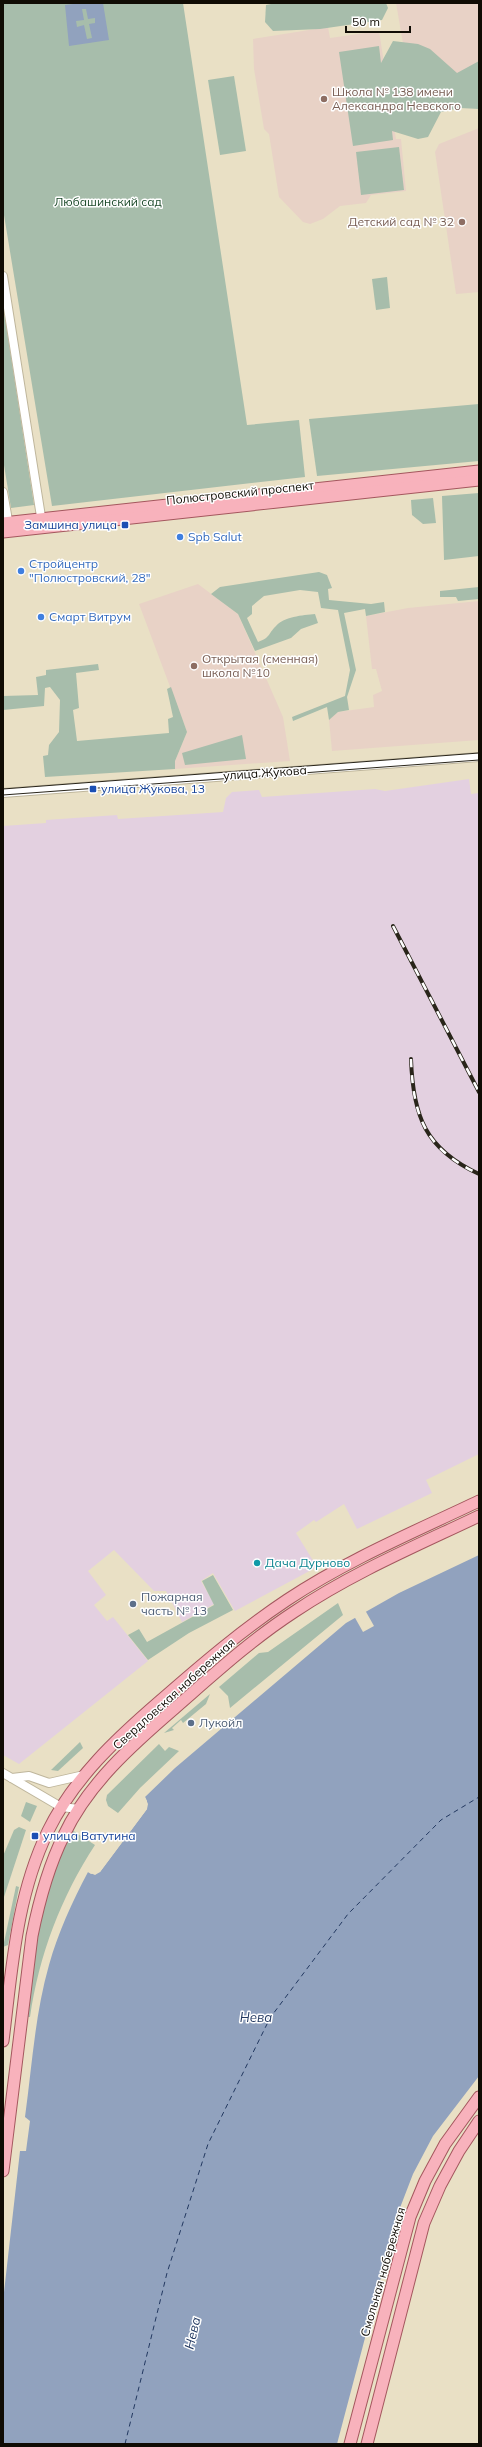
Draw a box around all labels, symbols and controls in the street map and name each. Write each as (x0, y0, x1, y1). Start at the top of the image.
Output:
scale bar (346, 8, 410, 34)
text: 50 m (352, 14, 380, 29)
place label: Школа № 138 имени Александра Невского (332, 84, 461, 113)
marker: Школа № 138 имени Александра Невского (319, 94, 329, 104)
park label: Любашинский сад (54, 194, 162, 209)
place label: Детский сад № 32 (348, 214, 454, 229)
marker: Детский сад № 32 (457, 217, 467, 227)
street label: Полюстровский проспект (165, 477, 315, 508)
place label: Замшина улица (24, 517, 117, 532)
marker: Замшина улица (120, 520, 130, 530)
place label: Spb Salut (188, 529, 242, 544)
marker: Spb Salut (175, 532, 185, 542)
place label: Стройцентр "Полюстровский, 28" (29, 556, 151, 585)
marker: Стройцентр "Полюстровский, 28" (16, 566, 26, 576)
place label: Смарт Витрум (49, 609, 131, 624)
marker: Смарт Витрум (36, 612, 46, 622)
place label: Открытая (сменная) школа №10 (202, 651, 319, 680)
marker: Открытая (сменная) школа №10 (189, 661, 199, 671)
street label: улица Жукова (223, 762, 307, 783)
place label: улица Жукова, 13 (101, 781, 205, 796)
marker: улица Жукова, 13 (88, 784, 98, 794)
place label: Дача Дурново (265, 1555, 350, 1570)
marker: Дача Дурново (252, 1558, 262, 1568)
place label: Пожарная часть № 13 (141, 1589, 207, 1618)
marker: Пожарная часть № 13 (128, 1599, 138, 1609)
street label: Свердловская набережная (109, 1635, 238, 1753)
place label: Лукойл (199, 1715, 242, 1730)
marker: Лукойл (186, 1718, 196, 1728)
place label: улица Ватутина (43, 1828, 136, 1843)
marker: улица Ватутина (30, 1831, 40, 1841)
water label: Нева (240, 2009, 272, 2025)
street label: Смольная набережная (357, 2205, 408, 2338)
water label: Нева (181, 2315, 203, 2351)

